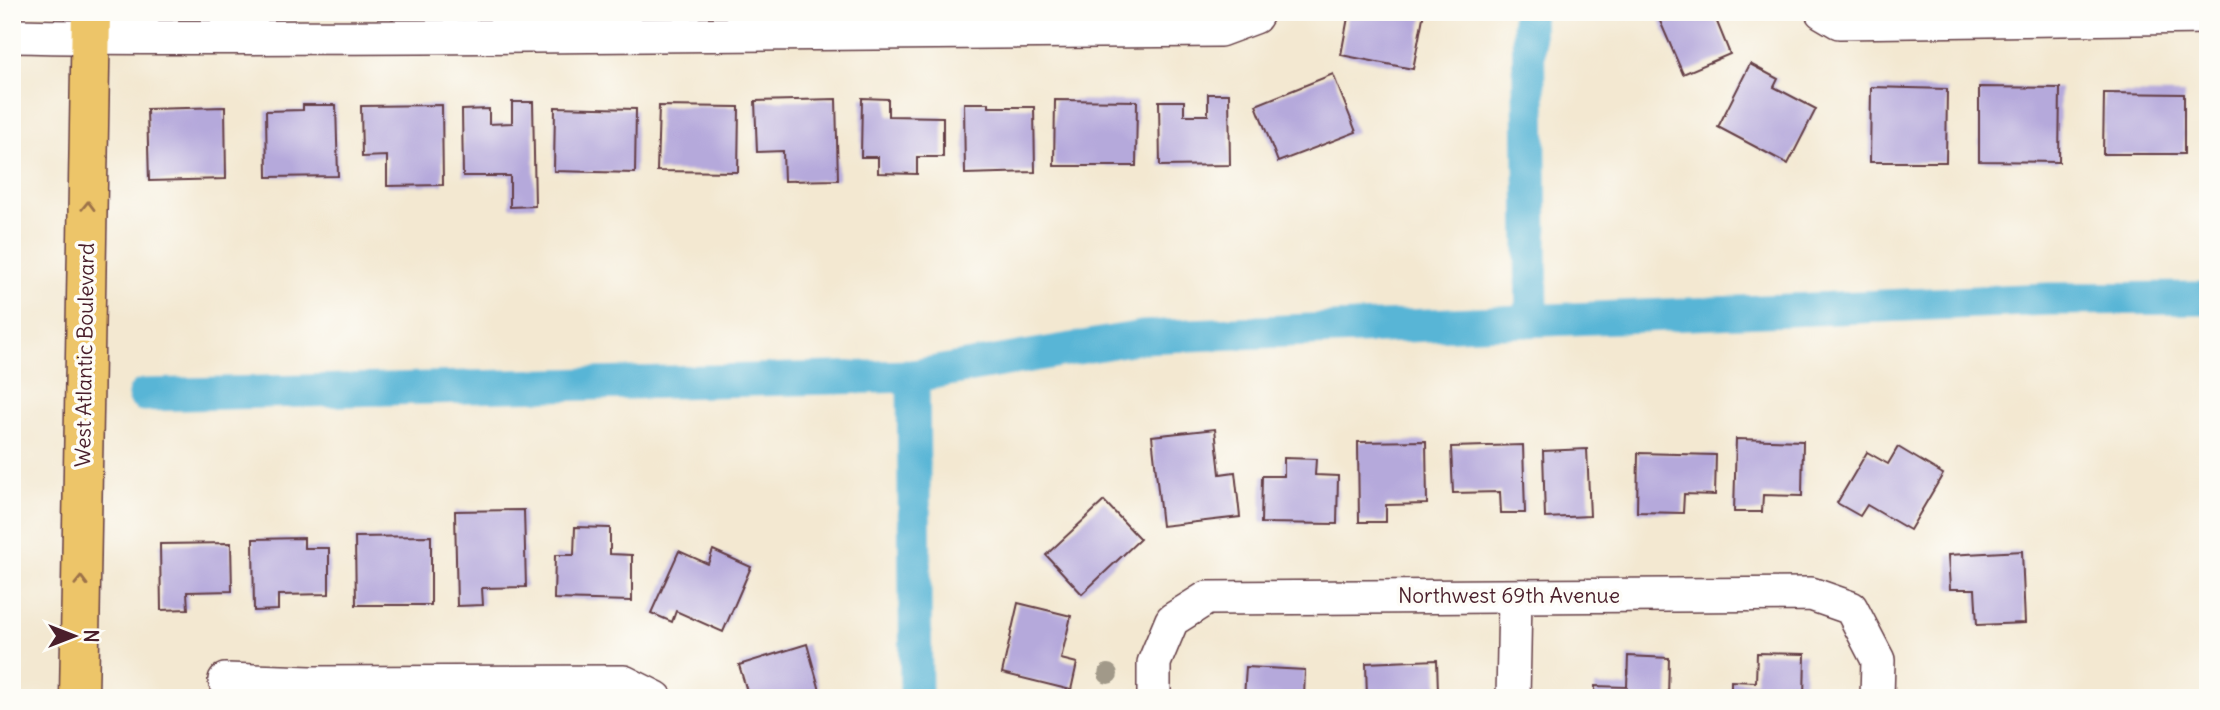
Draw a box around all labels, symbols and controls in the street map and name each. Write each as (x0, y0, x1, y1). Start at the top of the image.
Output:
one-way arrow (80, 200, 96, 211)
street label: West Atlantic Boulevard (69, 243, 100, 467)
one-way arrow (73, 575, 89, 585)
street label: Northwest 69th Avenue (1398, 582, 1620, 609)
north arrow (38, 602, 108, 672)
text: N (79, 629, 103, 643)

